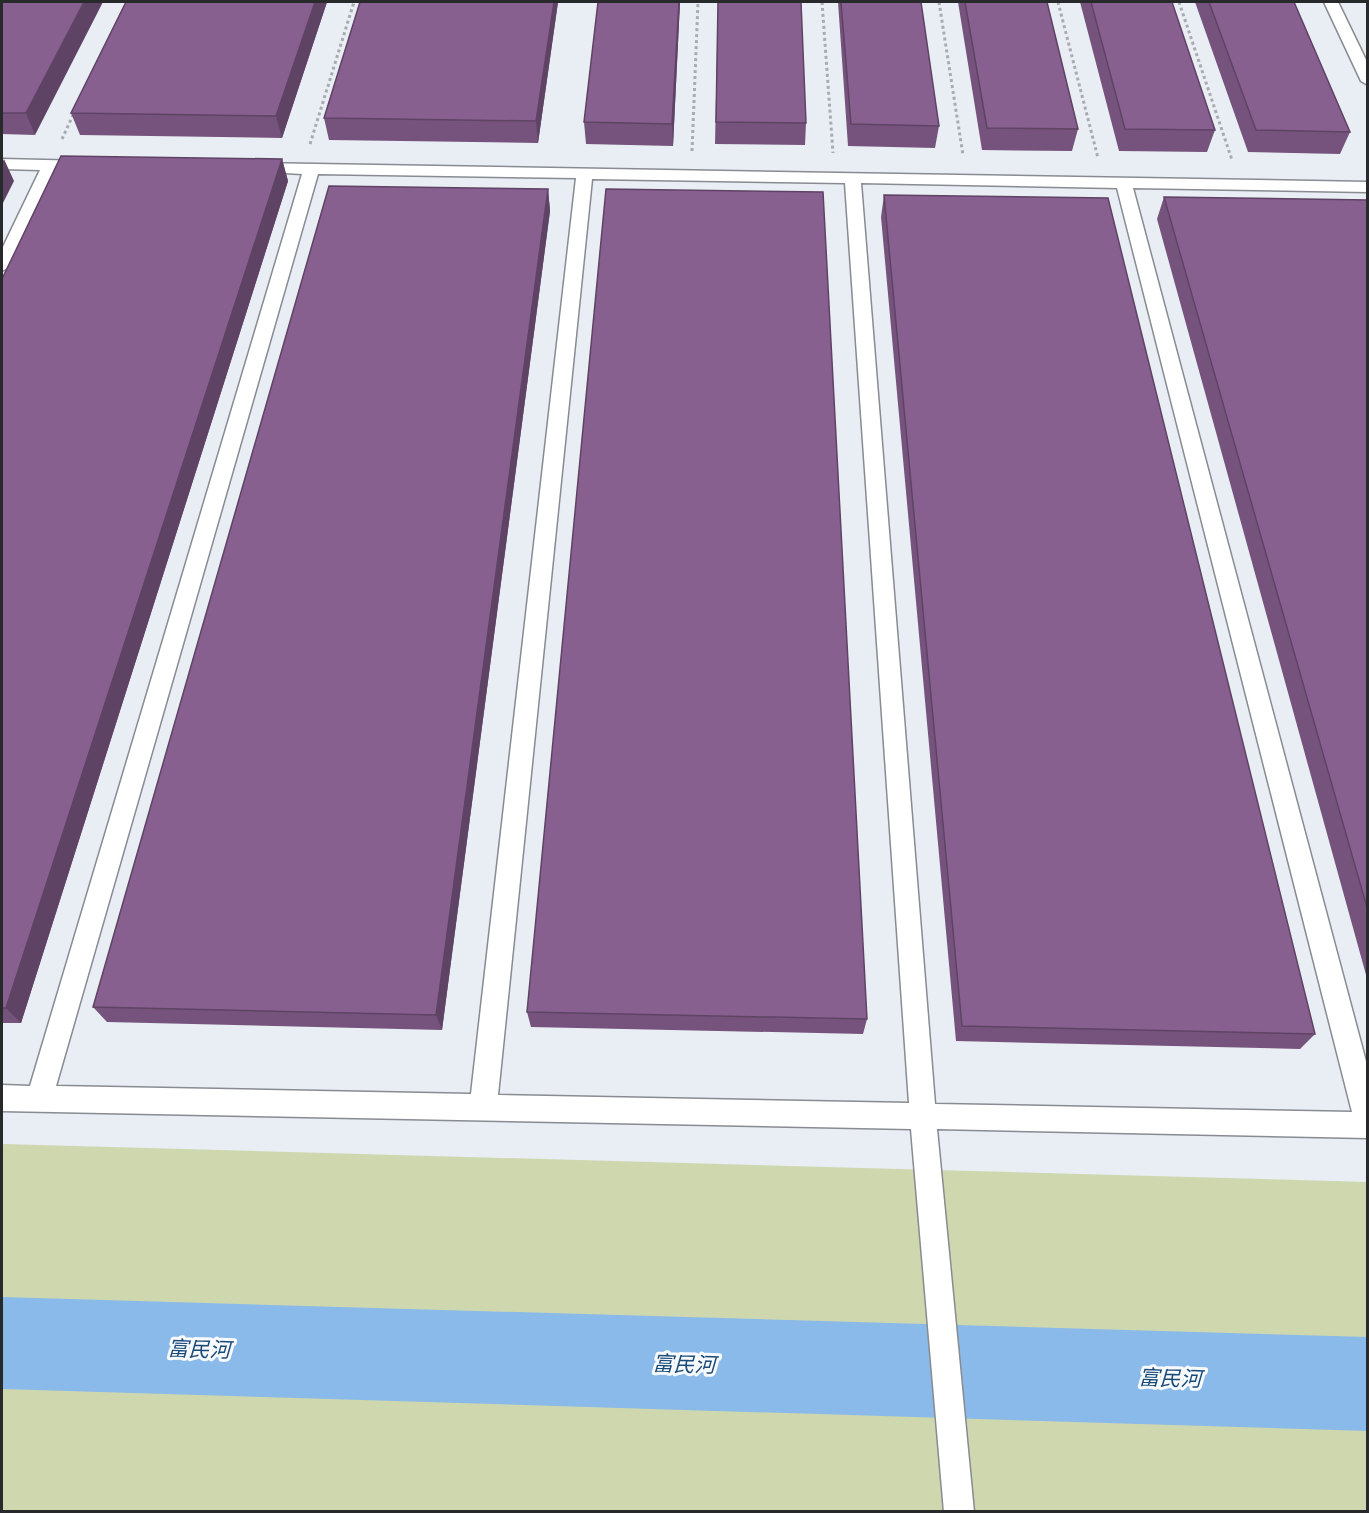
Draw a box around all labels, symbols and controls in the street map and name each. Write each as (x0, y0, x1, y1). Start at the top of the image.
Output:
water label: 富民河 (167, 1335, 235, 1363)
water label: 富民河 (652, 1350, 720, 1378)
water label: 富民河 (1138, 1364, 1206, 1392)

